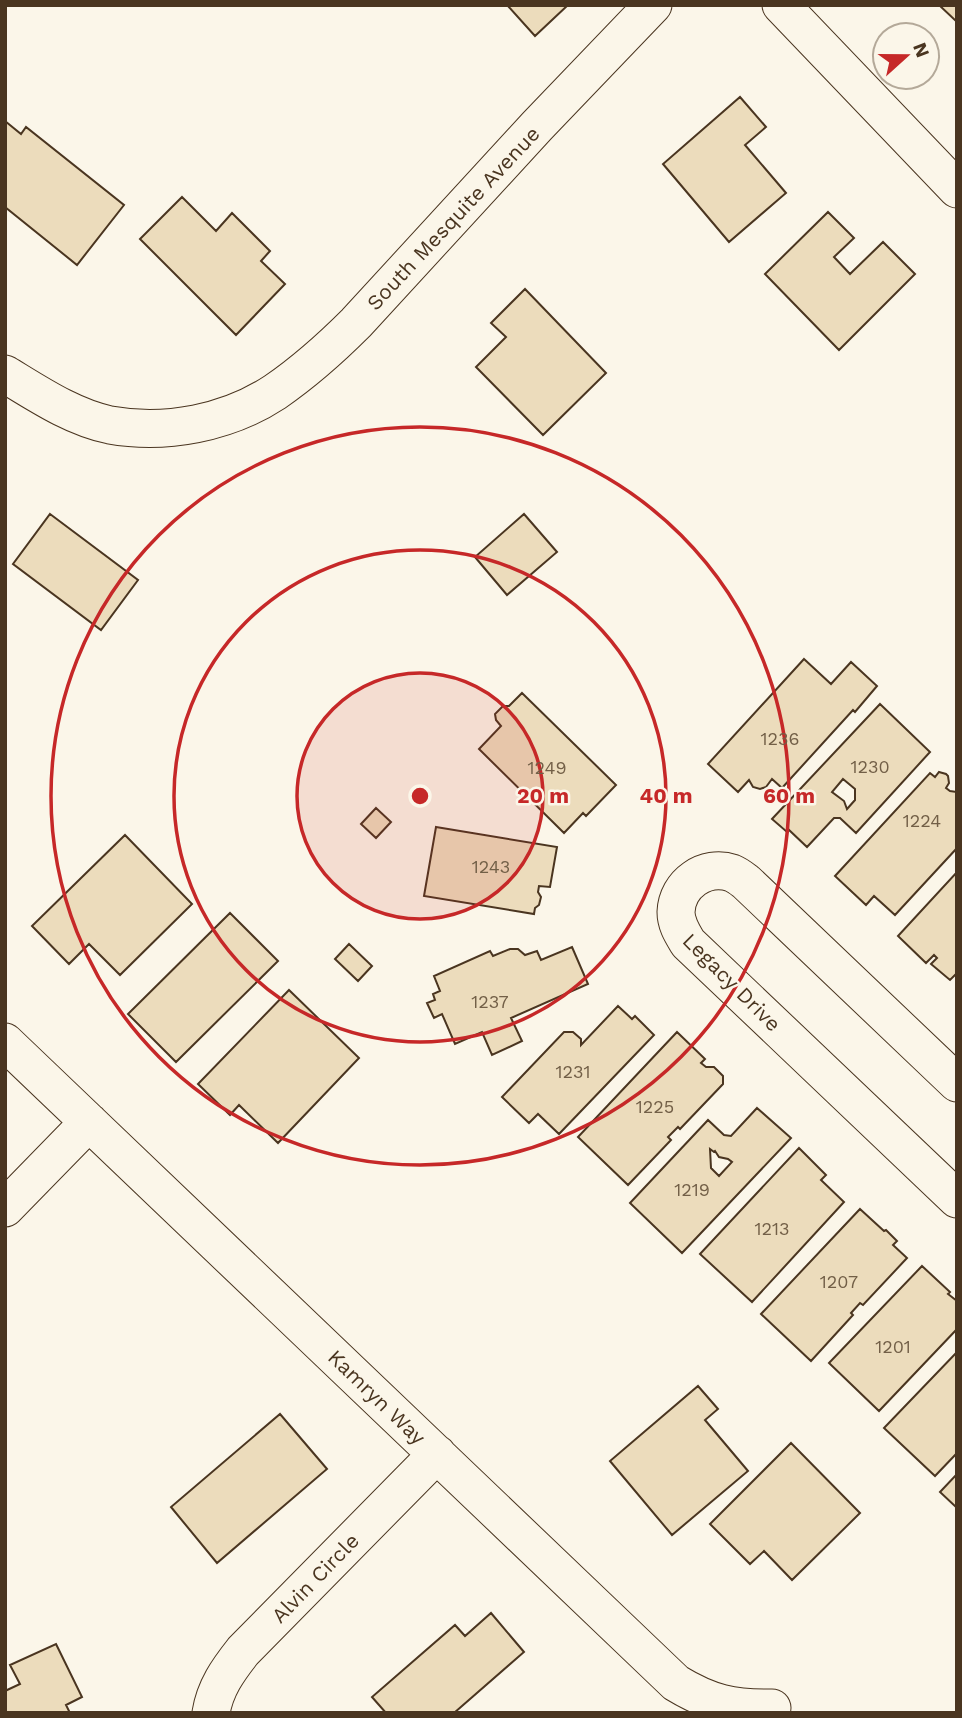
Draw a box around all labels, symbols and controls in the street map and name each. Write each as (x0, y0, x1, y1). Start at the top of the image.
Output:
north arrow (871, 21, 941, 91)
text: N (908, 39, 935, 61)
street label: South Mesquite Avenue (361, 121, 545, 315)
house number: 1236 (761, 728, 799, 749)
house number: 1230 (850, 756, 890, 777)
house number: 1249 (527, 757, 567, 778)
text: 20 m (517, 783, 569, 808)
text: 40 m (640, 783, 692, 808)
text: 60 m (763, 783, 815, 808)
centre of rings (408, 784, 432, 808)
house number: 1224 (903, 810, 941, 831)
house number: 1243 (472, 856, 510, 877)
street label: Legacy Drive (678, 928, 786, 1036)
house number: 1237 (471, 991, 509, 1012)
house number: 1231 (555, 1061, 591, 1082)
house number: 1225 (636, 1096, 674, 1117)
house number: 1219 (674, 1179, 710, 1200)
house number: 1213 (754, 1218, 790, 1239)
house number: 1207 (820, 1271, 858, 1292)
house number: 1201 (875, 1336, 911, 1357)
street label: Kamryn Way (323, 1344, 431, 1450)
street label: Alvin Circle (266, 1528, 364, 1628)

